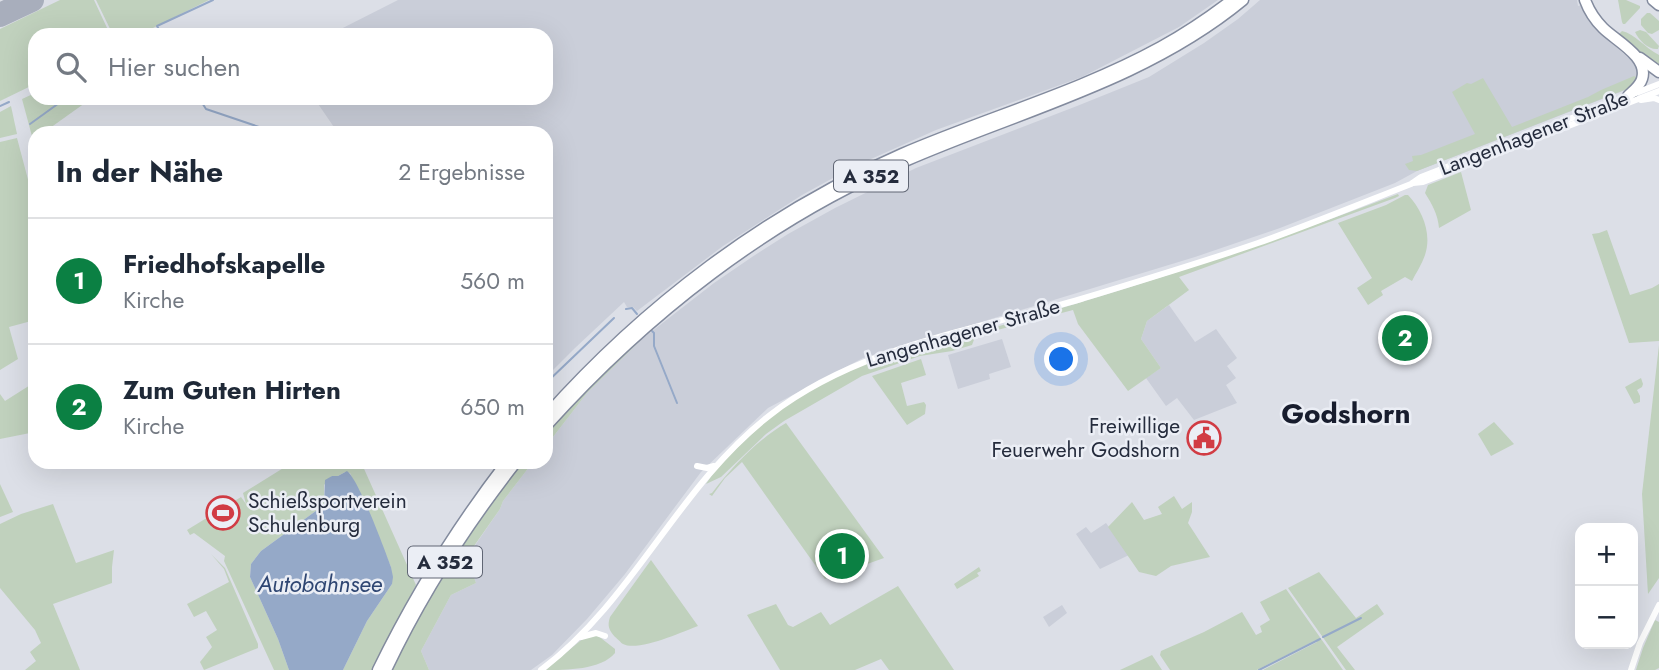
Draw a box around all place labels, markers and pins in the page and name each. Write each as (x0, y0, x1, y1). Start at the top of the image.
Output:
pin: 2 (1382, 312, 1428, 364)
place label: Freiwillige Feuerwehr Godshorn (991, 411, 1180, 465)
public building icon: Freiwillige Feuerwehr Godshorn (1185, 419, 1223, 457)
place label: Schießsportverein Schulenburg (248, 486, 407, 540)
sports icon: Schießsportverein Schulenburg (204, 494, 242, 532)
pin: 1 (819, 530, 865, 582)

